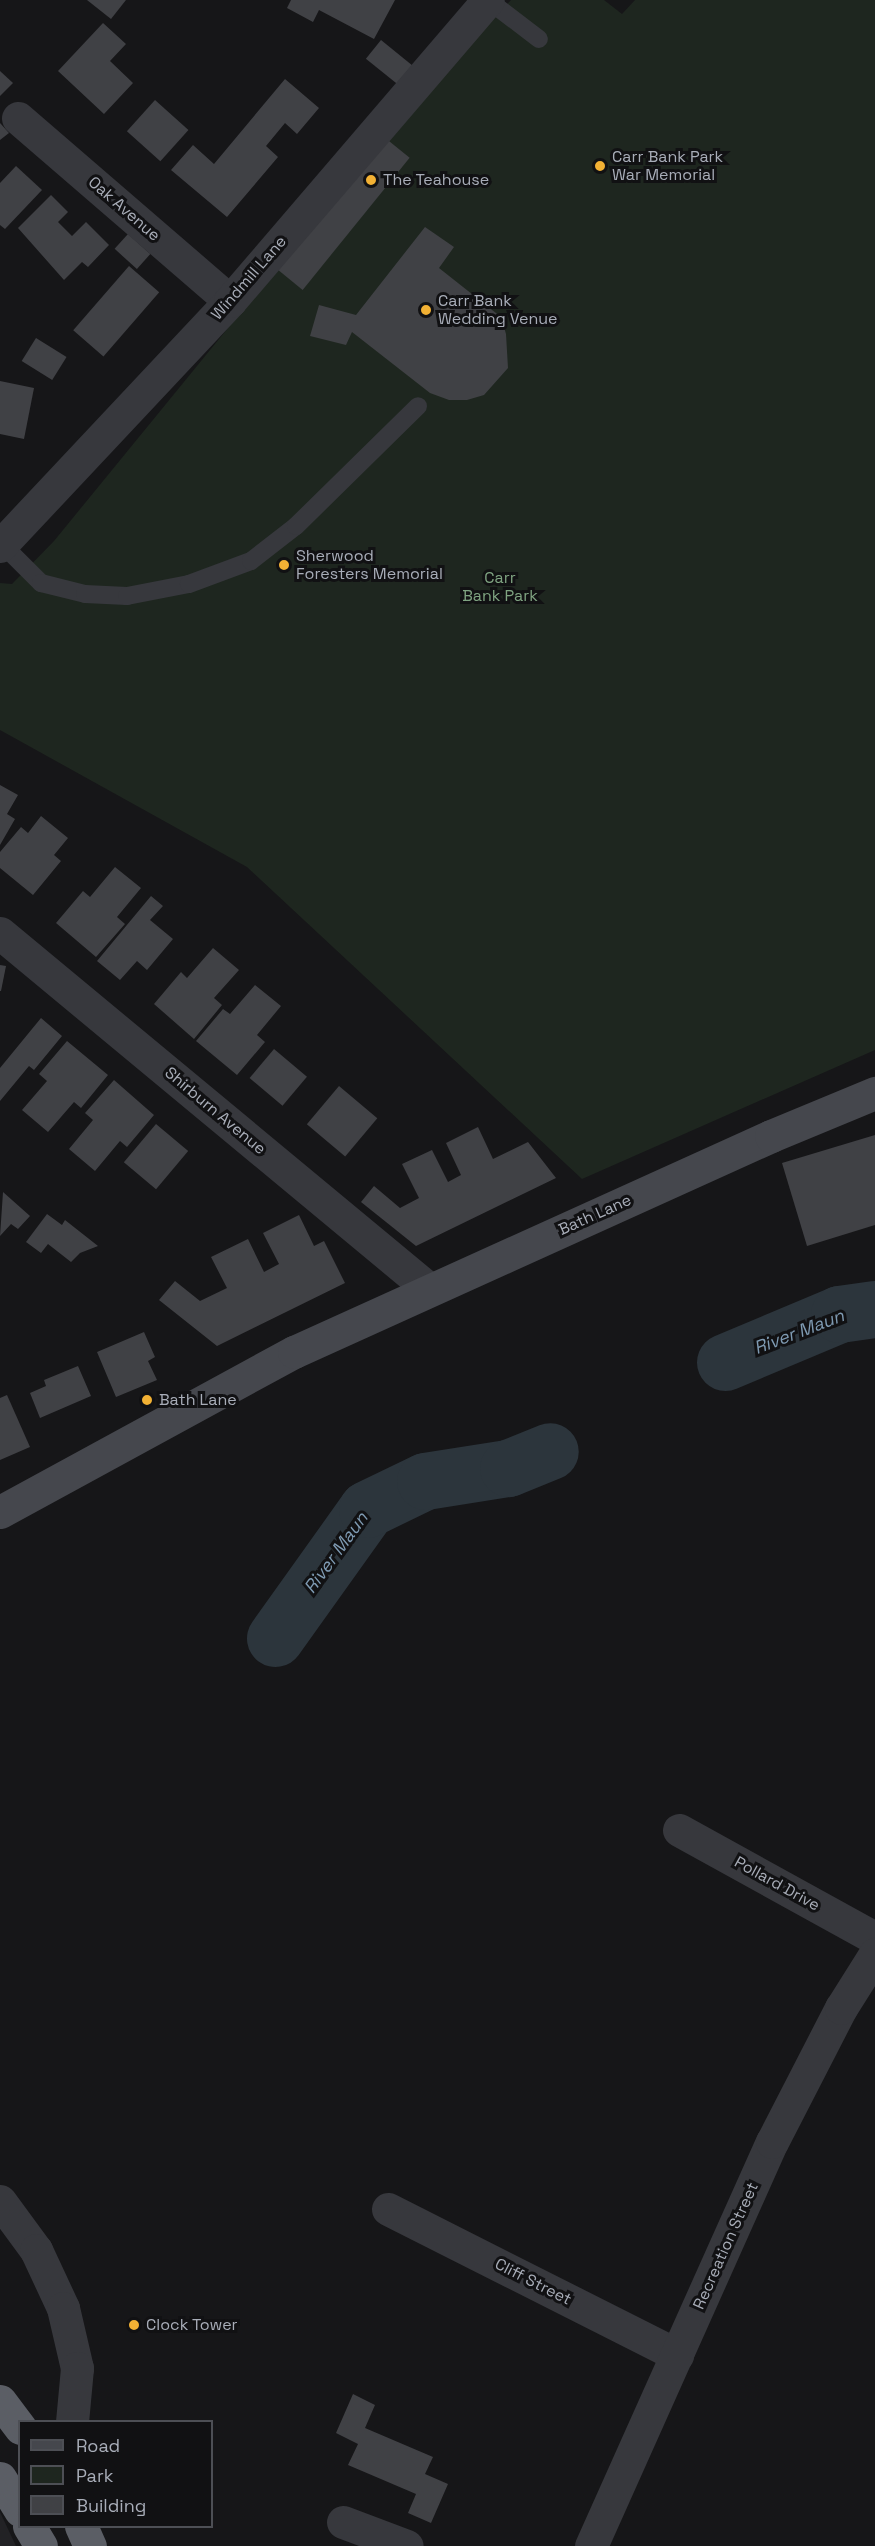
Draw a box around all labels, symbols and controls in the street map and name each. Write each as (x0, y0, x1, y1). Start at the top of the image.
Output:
place label: Carr Bank Park War Memorial (612, 147, 723, 185)
marker: Carr Bank Park War Memorial (593, 159, 607, 173)
place label: The Teahouse (383, 170, 490, 190)
street label: Oak Avenue (84, 173, 164, 245)
marker: The Teahouse (364, 173, 378, 187)
street label: Windmill Lane (207, 232, 291, 324)
place label: Carr Bank Wedding Venue (438, 291, 558, 329)
marker: Carr Bank Wedding Venue (419, 303, 433, 317)
place label: Sherwood Foresters Memorial (296, 546, 443, 584)
marker: Sherwood Foresters Memorial (277, 558, 291, 572)
park label: Carr Bank Park (462, 568, 538, 606)
street label: Shirburn Avenue (161, 1063, 269, 1159)
street label: Bath Lane (556, 1190, 634, 1240)
water label: River Maun (751, 1305, 847, 1359)
place label: Bath Lane (159, 1390, 237, 1410)
marker: Bath Lane (140, 1393, 154, 1407)
water label: River Maun (299, 1508, 373, 1598)
street label: Pollard Drive (731, 1853, 823, 1915)
street label: Recreation Street (689, 2180, 763, 2312)
street label: Cliff Street (492, 2255, 574, 2309)
place label: Clock Tower (146, 2315, 238, 2335)
marker: Clock Tower (127, 2318, 141, 2332)
legend (18, 2420, 213, 2528)
text: Road (76, 2434, 120, 2457)
text: Park (76, 2464, 113, 2487)
text: Building (76, 2494, 146, 2517)

